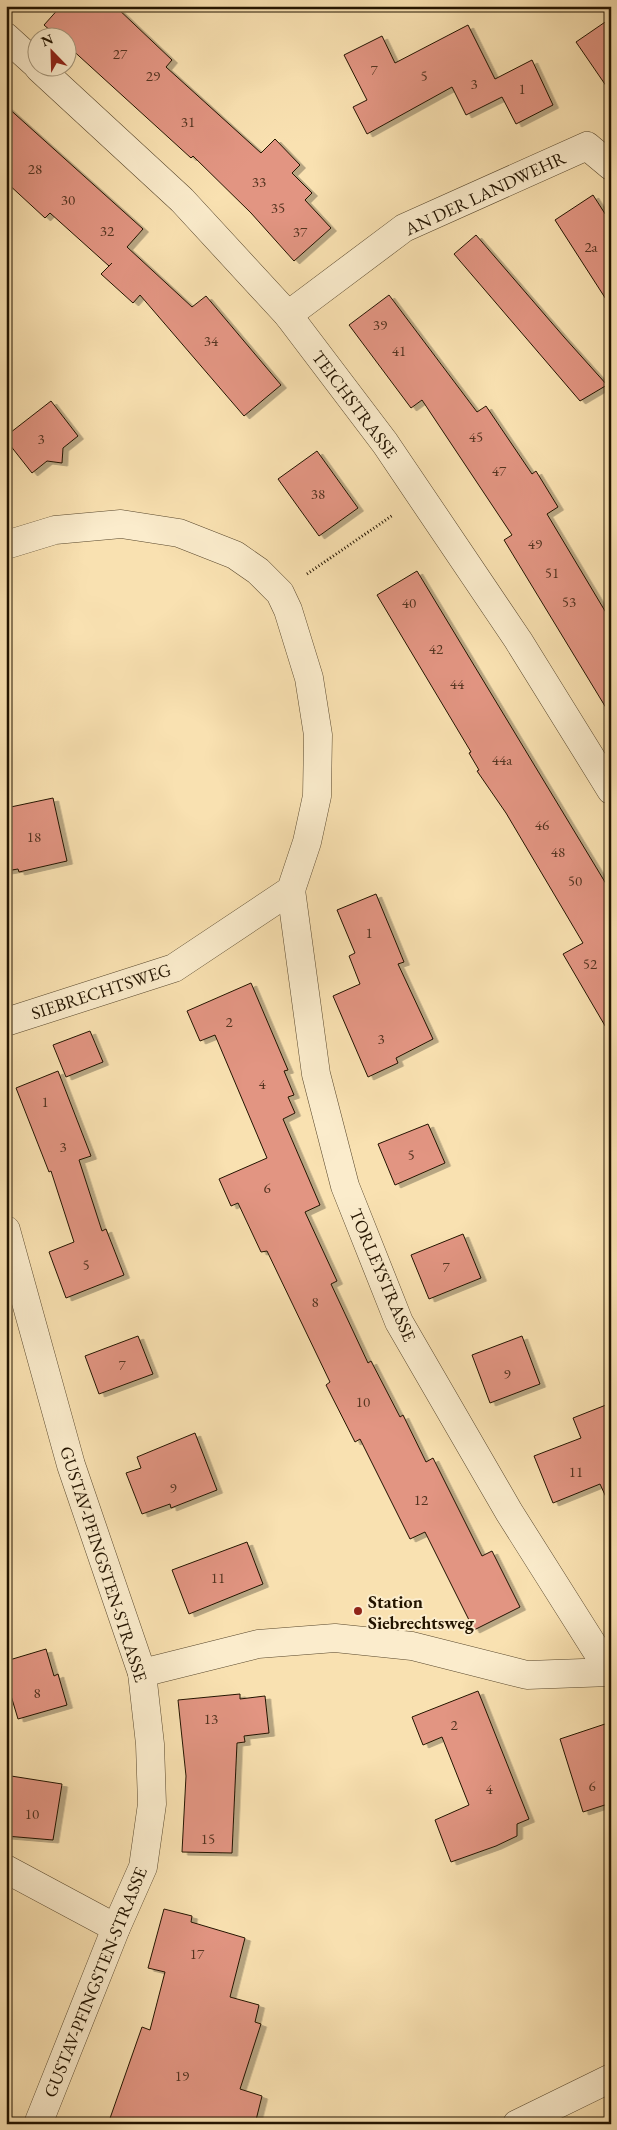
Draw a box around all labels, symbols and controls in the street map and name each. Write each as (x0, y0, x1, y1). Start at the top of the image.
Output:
north arrow (28, 28, 78, 78)
text: N (38, 29, 56, 51)
house number: 27 (113, 44, 128, 63)
house number: 7 (370, 60, 378, 79)
house number: 29 (146, 66, 160, 85)
house number: 5 (420, 66, 428, 85)
house number: 3 (470, 74, 478, 93)
house number: 1 (518, 79, 526, 98)
house number: 31 (181, 112, 195, 131)
street label: AN DER LANDWEHR (400, 146, 569, 241)
house number: 28 (28, 159, 42, 178)
house number: 33 (252, 172, 266, 191)
house number: 30 (61, 190, 75, 209)
house number: 35 (271, 198, 285, 217)
house number: 32 (100, 221, 115, 240)
house number: 37 (293, 222, 308, 241)
house number: 2a (584, 237, 598, 256)
house number: 39 (373, 315, 387, 334)
house number: 34 (204, 331, 219, 350)
house number: 41 (392, 341, 406, 360)
street label: TEICHSTRASSE (307, 346, 403, 462)
house number: 45 (469, 427, 483, 446)
house number: 3 (37, 429, 45, 448)
house number: 47 (492, 461, 507, 480)
house number: 38 (311, 484, 325, 503)
house number: 49 (528, 534, 542, 553)
house number: 51 (545, 563, 559, 582)
house number: 53 (562, 592, 576, 611)
house number: 40 (402, 593, 416, 612)
house number: 42 (429, 639, 444, 658)
house number: 44 (450, 674, 465, 693)
house number: 44a (492, 750, 512, 769)
house number: 46 (535, 815, 549, 834)
house number: 18 (27, 827, 41, 846)
house number: 48 (551, 842, 565, 861)
house number: 50 (568, 871, 582, 890)
house number: 1 (365, 923, 373, 942)
house number: 52 (583, 954, 598, 973)
street label: SIEBRECHTSWEG (28, 958, 174, 1024)
house number: 2 (225, 1012, 233, 1031)
house number: 3 (377, 1029, 385, 1048)
house number: 4 (258, 1074, 266, 1093)
house number: 1 (41, 1092, 49, 1111)
house number: 3 (59, 1137, 67, 1156)
house number: 5 (407, 1145, 415, 1164)
house number: 6 (263, 1178, 271, 1197)
street label: TORLEYSTRASSE (345, 1205, 421, 1345)
house number: 5 (82, 1255, 90, 1274)
house number: 7 (442, 1257, 450, 1276)
house number: 8 (311, 1292, 319, 1311)
house number: 7 (118, 1355, 126, 1374)
house number: 9 (503, 1364, 511, 1383)
house number: 10 (356, 1392, 370, 1411)
street label: GUSTAV-PFINGSTEN-STRASSE (55, 1443, 153, 1685)
house number: 11 (569, 1462, 583, 1481)
house number: 9 (169, 1478, 177, 1497)
house number: 12 (414, 1490, 429, 1509)
house number: 11 (211, 1568, 225, 1587)
place label: Station Siebrechtsweg (368, 1590, 475, 1634)
marker: Station Siebrechtsweg (352, 1605, 364, 1617)
house number: 8 (33, 1683, 41, 1702)
house number: 13 (204, 1709, 218, 1728)
house number: 2 (450, 1715, 458, 1734)
house number: 6 (588, 1776, 596, 1795)
house number: 4 (485, 1779, 493, 1798)
house number: 10 (25, 1804, 39, 1823)
house number: 15 (201, 1829, 215, 1848)
street label: GUSTAV-PFINGSTEN-STRASSE (38, 1863, 152, 2101)
house number: 17 (190, 1944, 205, 1963)
house number: 19 (175, 2066, 189, 2085)

